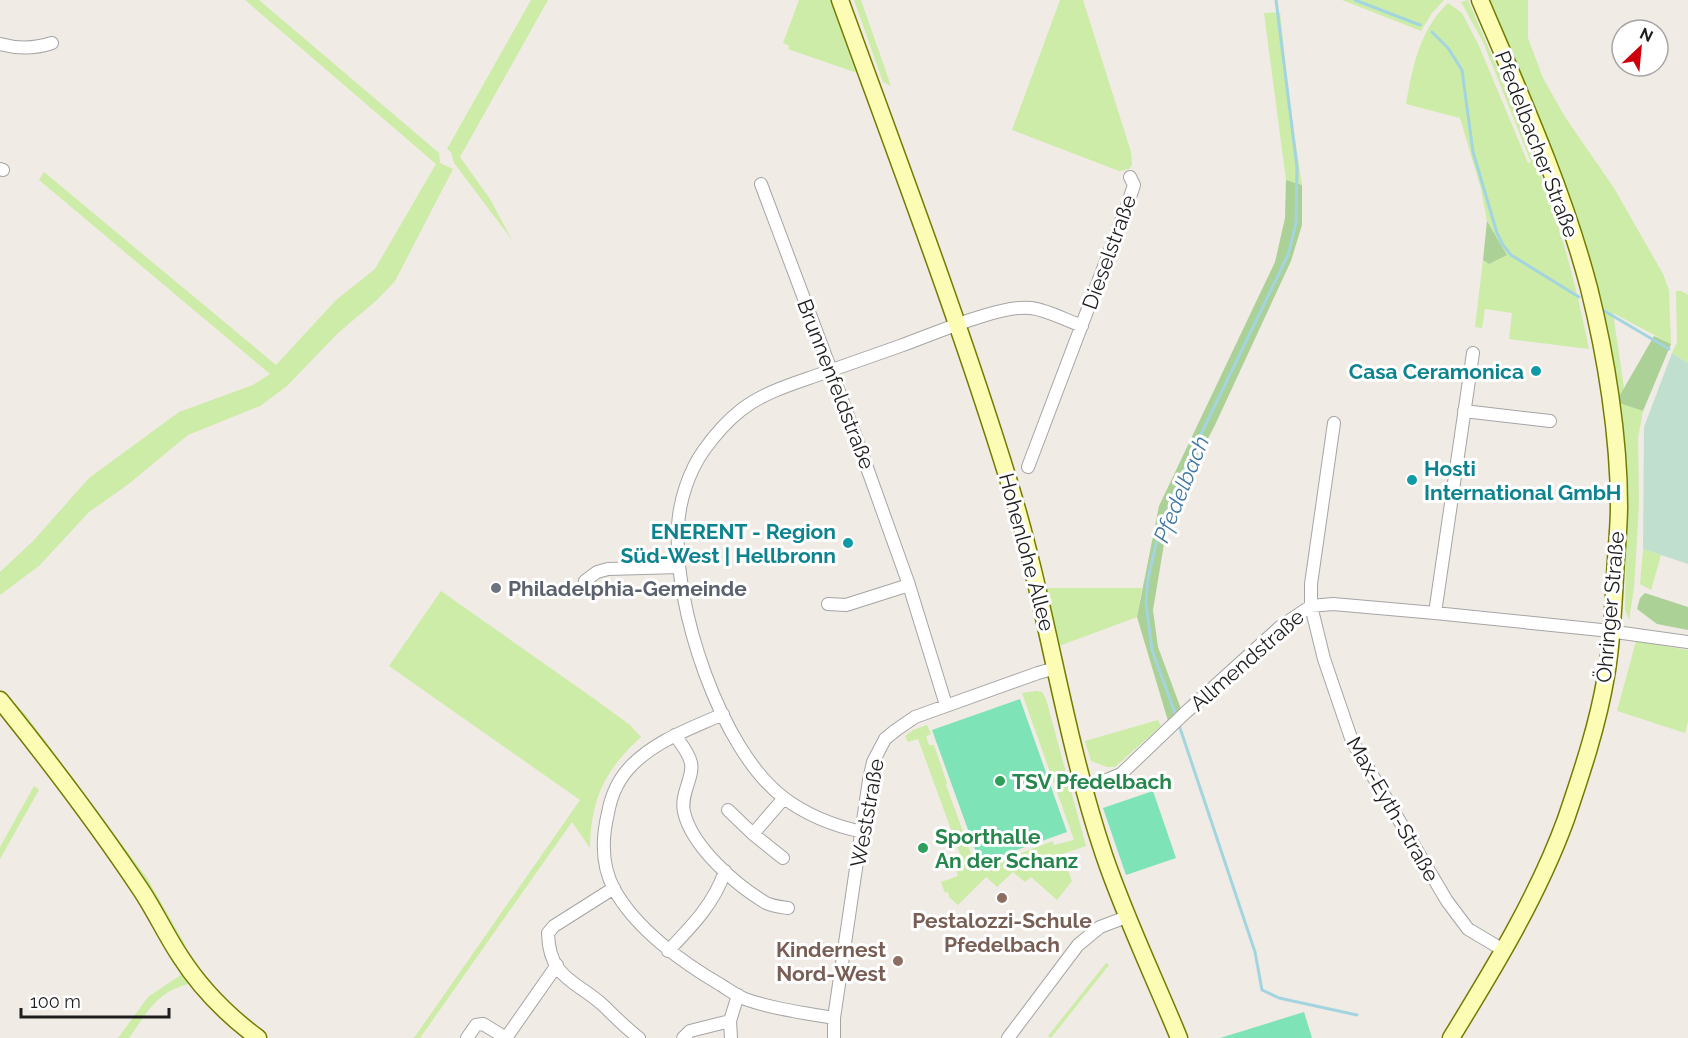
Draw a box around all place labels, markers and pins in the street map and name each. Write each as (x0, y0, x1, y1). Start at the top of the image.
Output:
place label: Casa Ceramonica (1349, 359, 1524, 384)
marker: Casa Ceramonica (1529, 364, 1543, 378)
place label: Hosti International GmbH (1424, 456, 1621, 505)
marker: Hosti International GmbH (1405, 473, 1419, 487)
place label: ENERENT - Region Süd-West | Hellbronn (620, 519, 836, 568)
marker: ENERENT - Region Süd-West | Hellbronn (841, 536, 855, 550)
place label: Philadelphia-Gemeinde (508, 576, 747, 601)
marker: Philadelphia-Gemeinde (489, 581, 503, 595)
place label: TSV Pfedelbach (1012, 769, 1172, 794)
marker: TSV Pfedelbach (993, 774, 1007, 788)
place label: Sporthalle An der Schanz (935, 824, 1078, 873)
marker: Sporthalle An der Schanz (916, 841, 930, 855)
marker: Pestalozzi-Schule Pfedelbach (995, 891, 1009, 905)
place label: Pestalozzi-Schule Pfedelbach (912, 908, 1092, 957)
place label: Kindernest Nord-West (776, 937, 886, 986)
marker: Kindernest Nord-West (891, 954, 905, 968)

